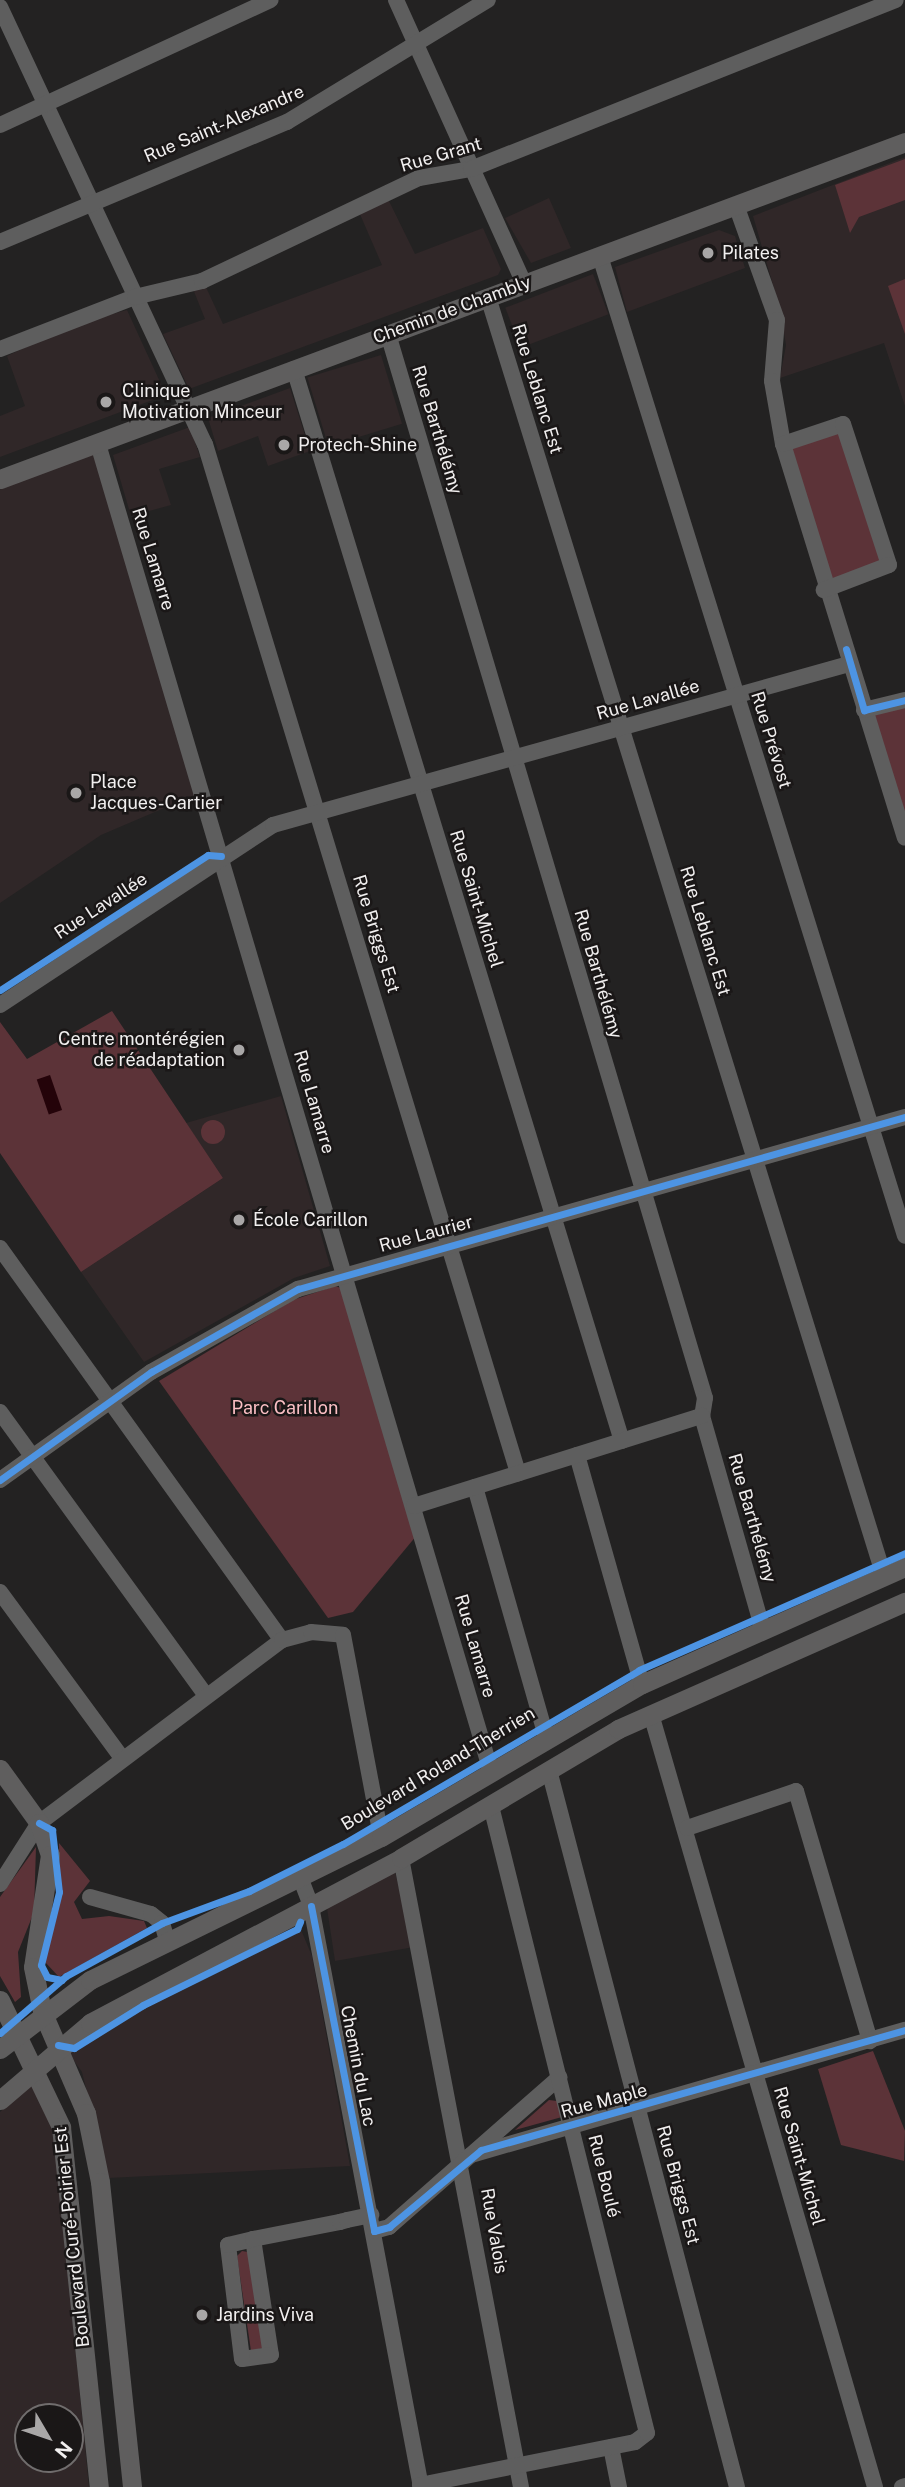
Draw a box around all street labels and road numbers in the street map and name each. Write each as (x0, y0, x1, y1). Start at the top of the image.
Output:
street label: Rue Saint-Alexandre (141, 80, 307, 168)
street label: Rue Grant (398, 133, 484, 177)
street label: Chemin de Chambly (370, 271, 534, 349)
street label: Rue Leblanc Est (507, 321, 567, 457)
street label: Rue Barthélémy (407, 363, 467, 497)
street label: Rue Lamarre (127, 505, 179, 613)
street label: Rue Lavallée (594, 675, 702, 725)
street label: Rue Prévost (746, 689, 796, 791)
street label: Rue Saint-Michel (445, 827, 507, 971)
street label: Rue Leblanc Est (675, 863, 735, 999)
street label: Rue Lavallée (51, 868, 151, 944)
street label: Rue Briggs Est (348, 872, 404, 996)
street label: Rue Barthélémy (569, 907, 627, 1041)
street label: Rue Lamarre (289, 1048, 339, 1156)
street label: Rue Laurier (377, 1211, 475, 1257)
street label: Rue Barthélémy (723, 1451, 781, 1585)
street label: Rue Lamarre (450, 1592, 500, 1700)
street label: Boulevard Roland-Therrien (337, 1703, 539, 1835)
street label: Chemin du Lac (336, 2003, 380, 2129)
street label: Rue Maple (558, 2079, 650, 2123)
street label: Rue Saint-Michel (769, 2084, 829, 2228)
street label: Rue Briggs Est (652, 2123, 704, 2247)
street label: Boulevard Curé-Poirier Est (50, 2126, 94, 2348)
street label: Rue Boulé (583, 2132, 625, 2220)
street label: Rue Valois (476, 2186, 512, 2276)

